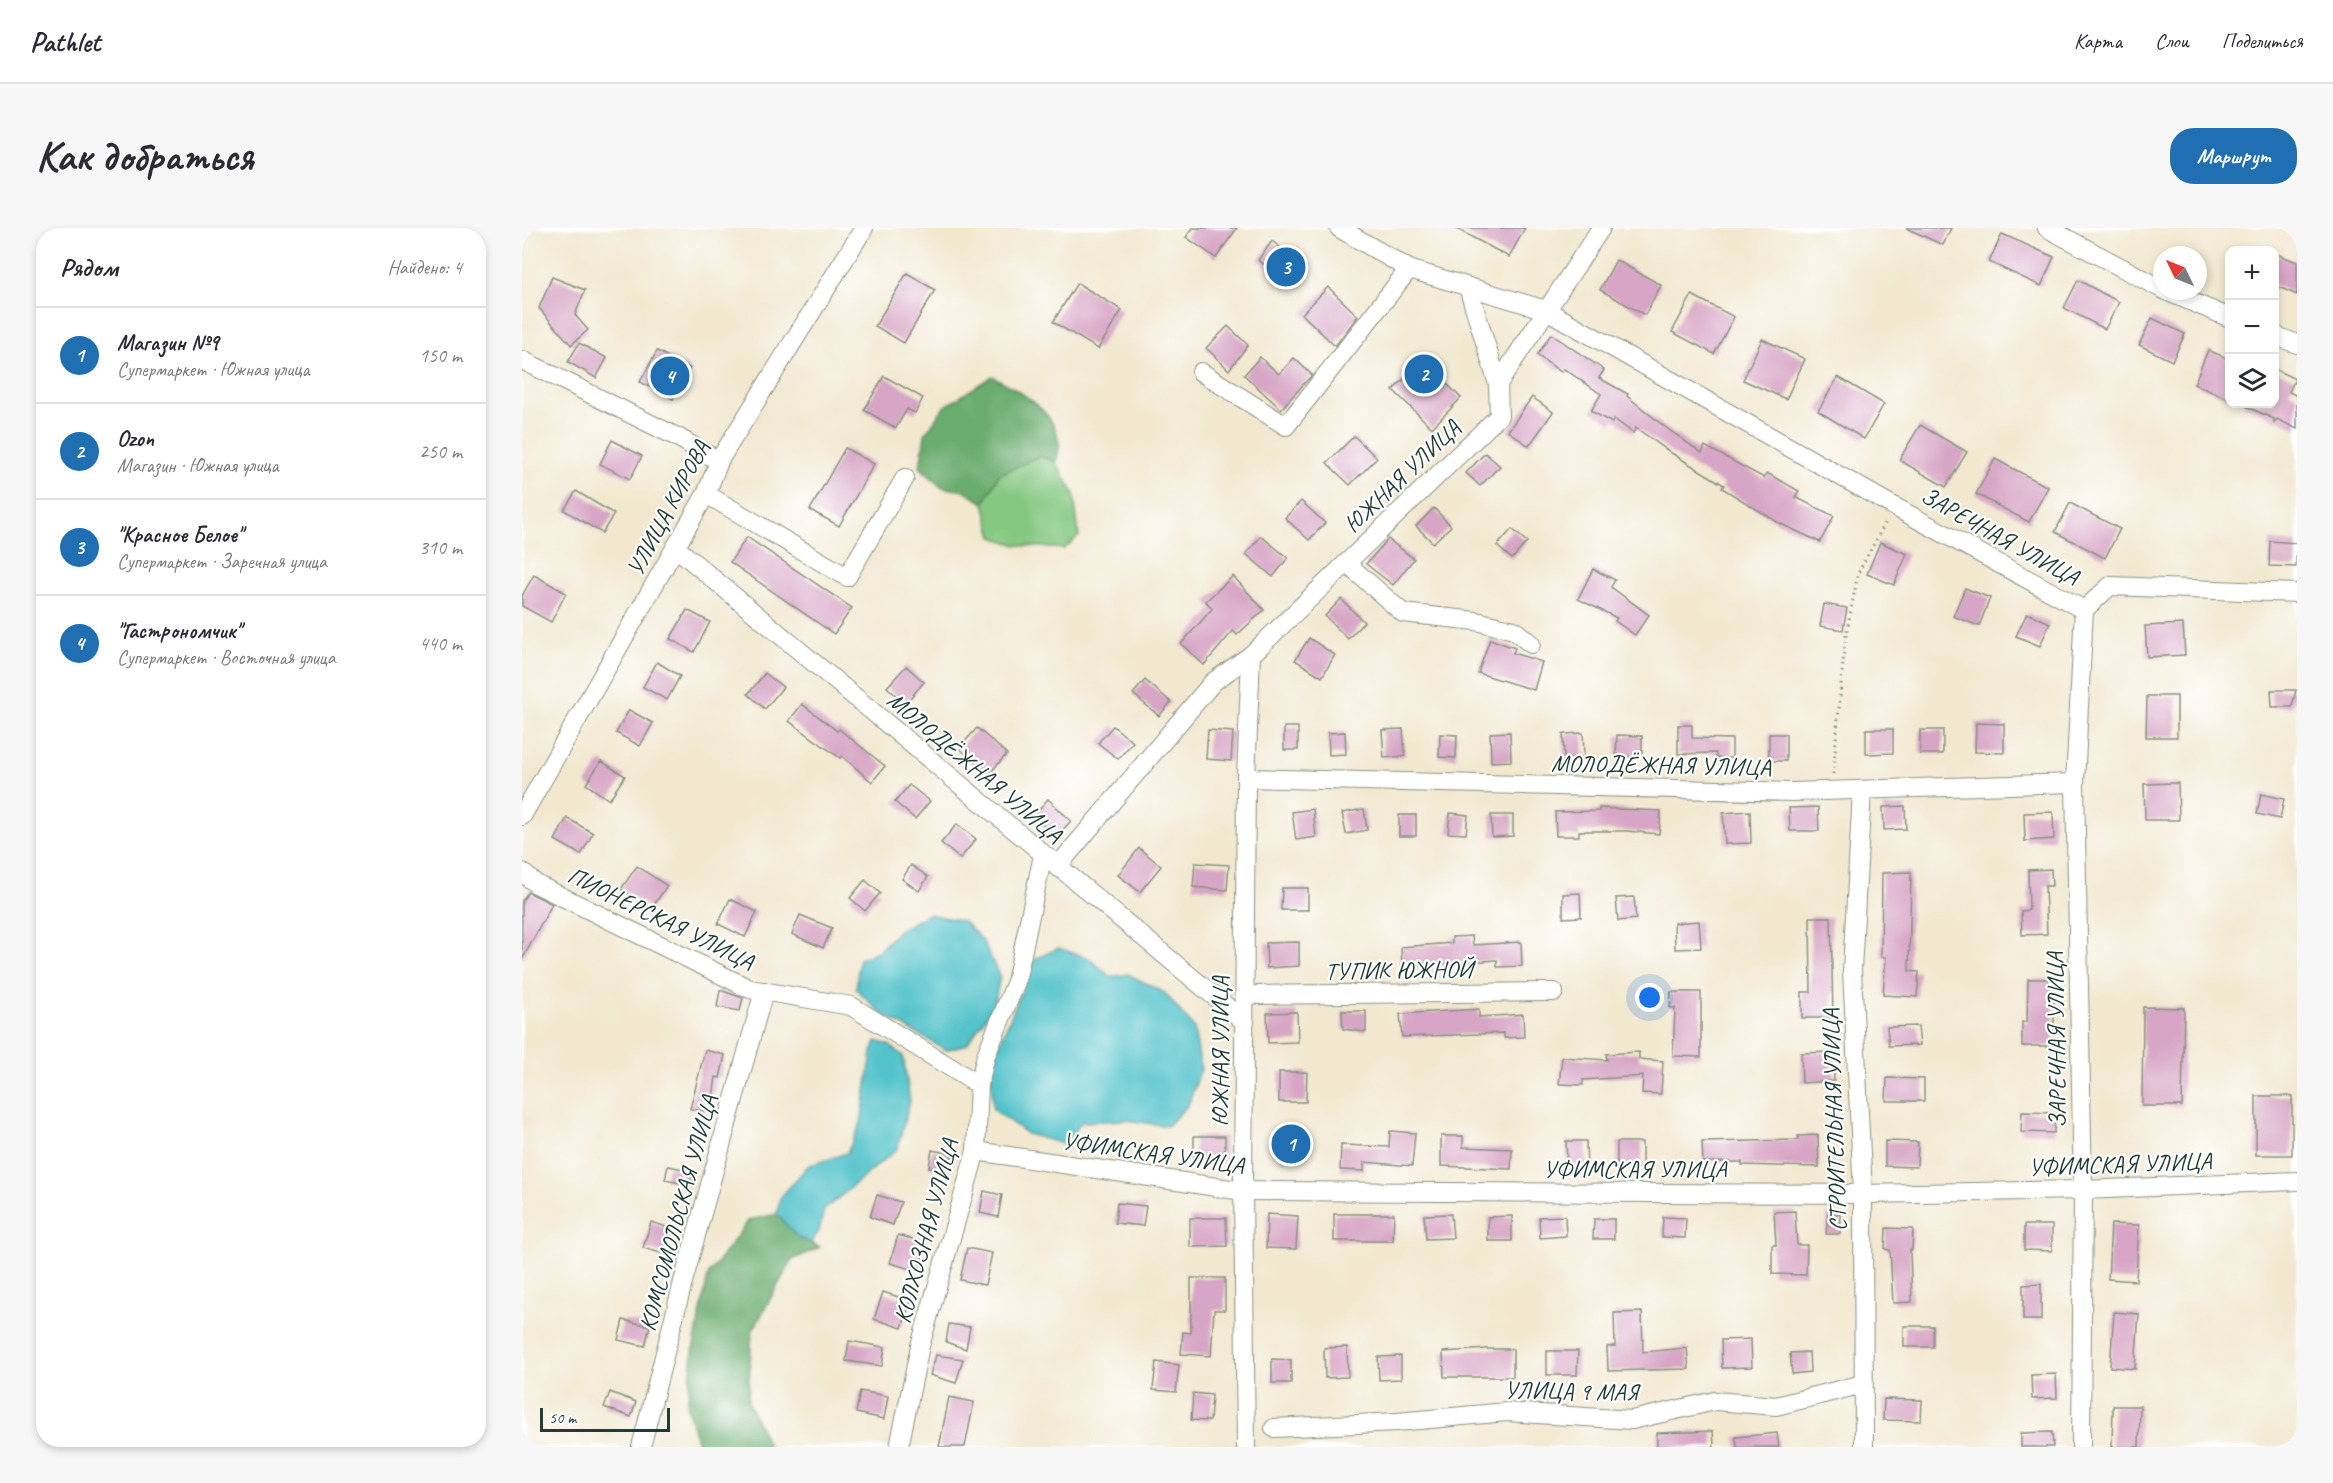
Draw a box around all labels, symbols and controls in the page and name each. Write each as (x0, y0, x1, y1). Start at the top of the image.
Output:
text: Pathlet (30, 24, 100, 59)
text: Карта (2074, 28, 2122, 54)
text: Слои (2155, 28, 2189, 54)
text: Поделиться (2222, 28, 2303, 54)
button: Маршрут (2170, 128, 2297, 184)
text: Как добраться (36, 130, 253, 183)
pin: 3 (1266, 244, 1305, 290)
north arrow (2153, 246, 2207, 300)
map controls (2225, 246, 2279, 408)
button: + (2225, 246, 2279, 300)
text: Рядом (60, 251, 118, 284)
text: Найдено: 4 (387, 255, 462, 280)
button: − (2225, 300, 2279, 354)
text: Магазин №9 (117, 329, 219, 357)
text: 1 (75, 343, 84, 368)
text: 150 m (419, 343, 462, 368)
pin: 2 (1404, 352, 1444, 396)
pin: 4 (650, 354, 690, 398)
button: layers (2225, 354, 2279, 408)
text: Супермаркет · Южная улица (117, 357, 310, 382)
street label: ЮЖНАЯ УЛИЦА (1337, 412, 1467, 539)
text: Ozon (117, 425, 154, 453)
street label: УЛИЦА КИРОВА (620, 434, 717, 581)
text: 2 (75, 439, 84, 464)
text: 250 m (419, 439, 462, 464)
text: Магазин · Южная улица (117, 453, 279, 478)
street label: ЗАРЕЧНАЯ УЛИЦА (1916, 480, 2085, 592)
text: "Красное Белое" (117, 521, 242, 549)
text: 3 (75, 535, 84, 560)
text: 310 m (419, 535, 462, 560)
text: Супермаркет · Заречная улица (117, 549, 327, 574)
text: "Гастрономчик" (117, 617, 241, 645)
text: 4 (75, 631, 84, 656)
text: 440 m (419, 631, 462, 656)
text: Супермаркет · Восточная улица (117, 645, 335, 670)
street label: МОЛОДЁЖНАЯ УЛИЦА (881, 685, 1070, 850)
street label: МОЛОДЁЖНАЯ УЛИЦА (1551, 748, 1772, 782)
street label: ПИОНЕРСКАЯ УЛИЦА (563, 860, 760, 977)
street label: ЗАРЕЧНАЯ УЛИЦА (2039, 951, 2073, 1128)
street label: ТУПИК ЮЖНОЙ (1325, 954, 1477, 986)
street label: ЮЖНАЯ УЛИЦА (1205, 975, 1235, 1126)
your location (1635, 983, 1664, 1012)
street label: СТРОИТЕЛЬНАЯ УЛИЦА (1815, 1007, 1853, 1232)
street label: КОМСОМОЛЬСКАЯ УЛИЦА (632, 1091, 724, 1334)
pin: 1 (1272, 1122, 1310, 1166)
street label: УФИМСКАЯ УЛИЦА (1060, 1125, 1247, 1181)
street label: КОЛХОЗНАЯ УЛИЦА (887, 1135, 965, 1326)
street label: УФИМСКАЯ УЛИЦА (2028, 1146, 2213, 1182)
street label: УФИМСКАЯ УЛИЦА (1543, 1154, 1728, 1184)
street label: УЛИЦА 9 МАЯ (1504, 1375, 1642, 1407)
scale bar (540, 1405, 670, 1432)
text: 50 m (549, 1408, 576, 1428)

